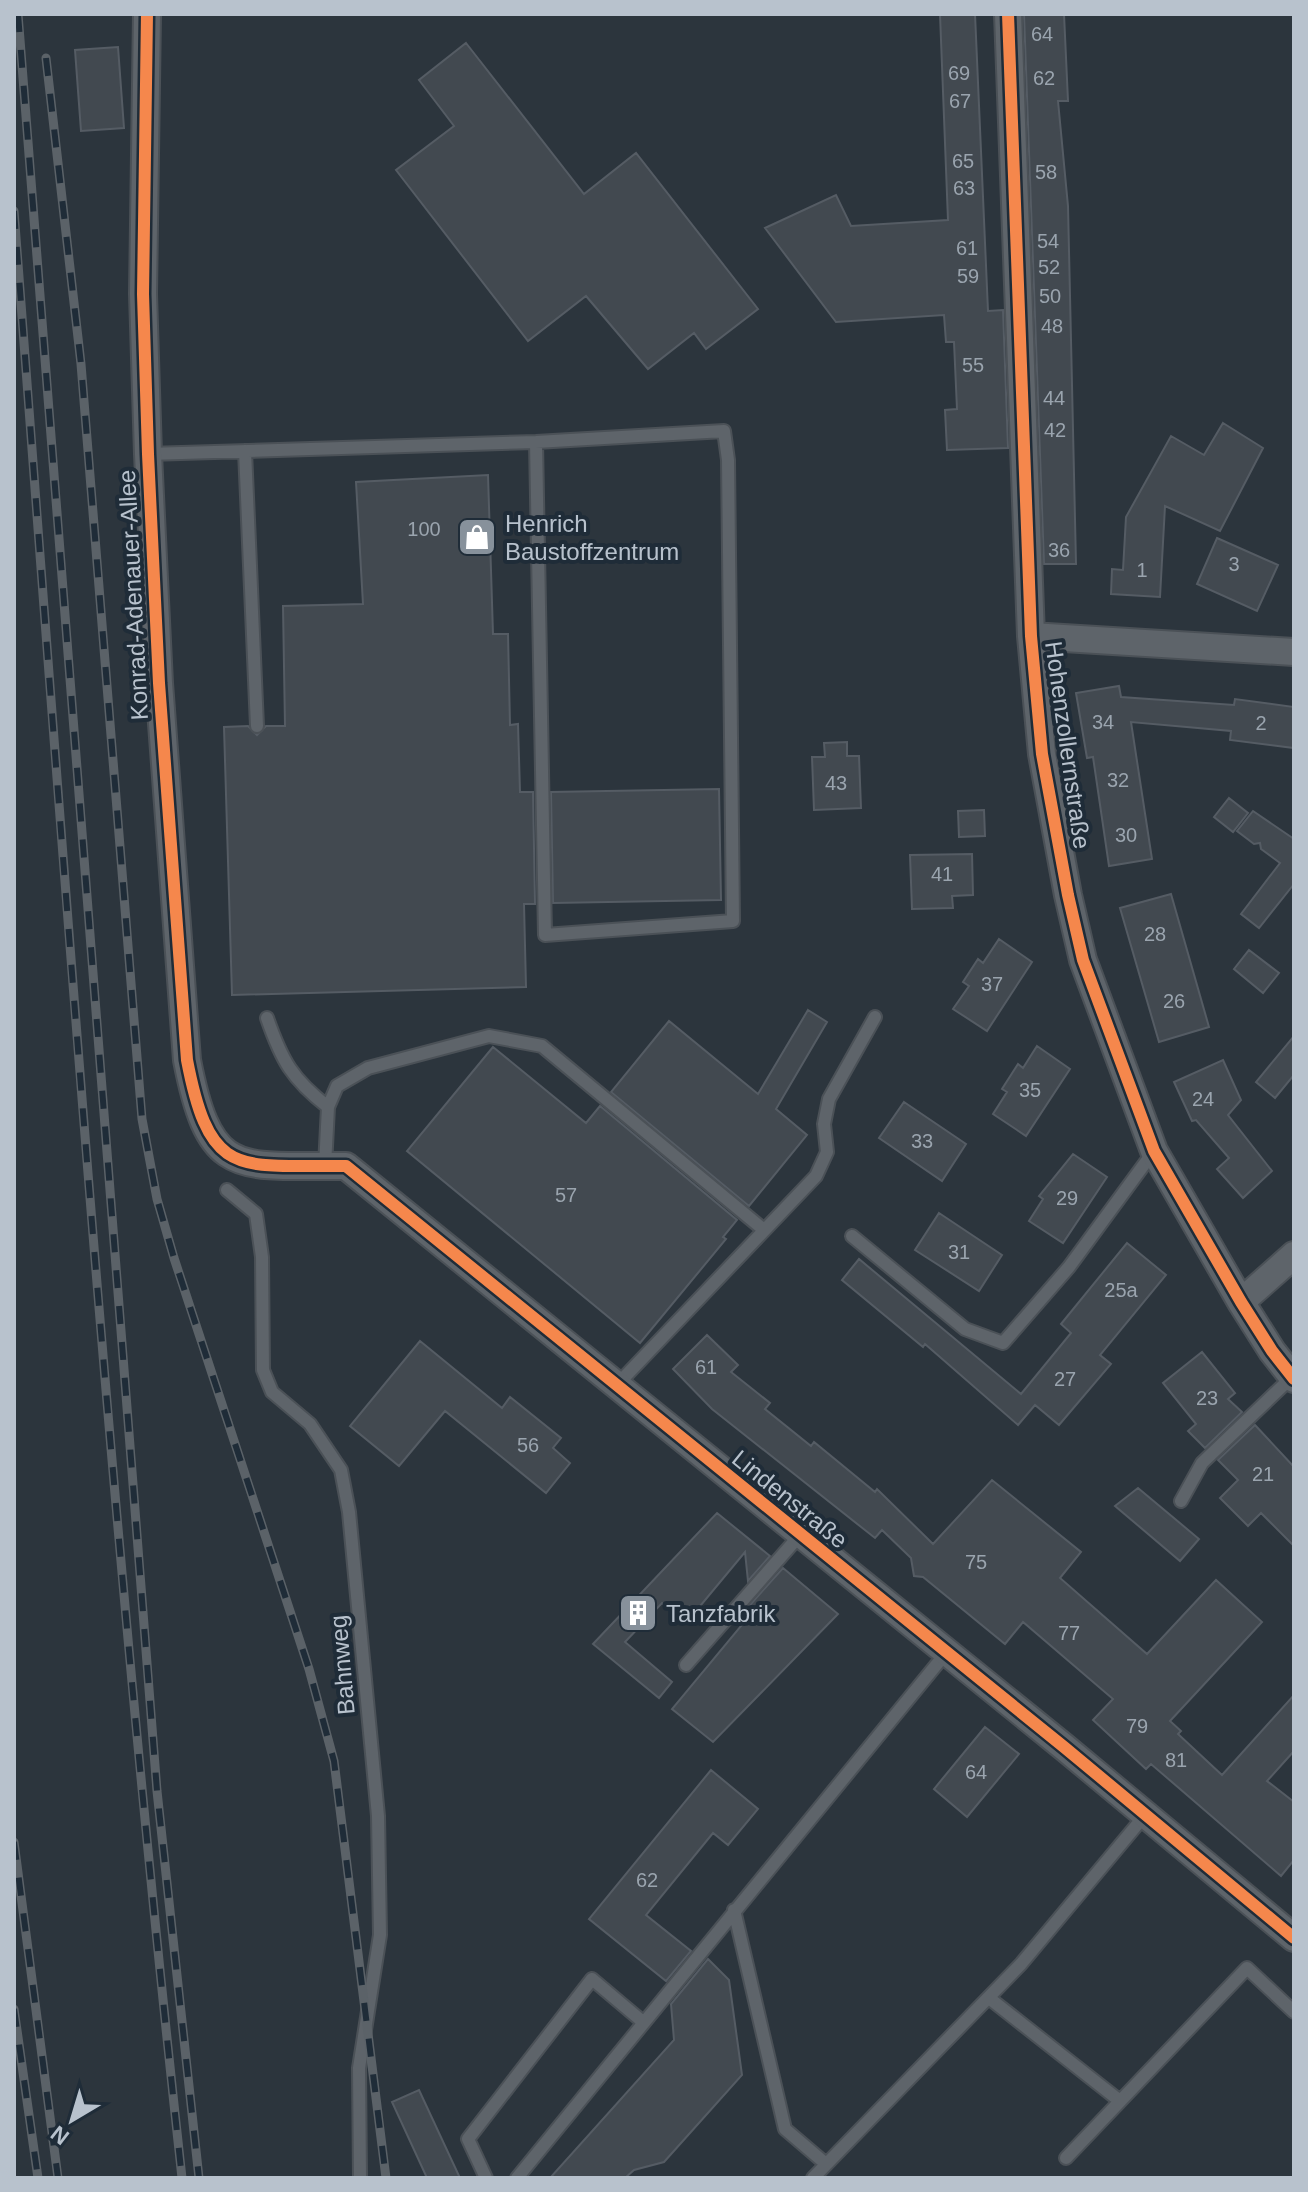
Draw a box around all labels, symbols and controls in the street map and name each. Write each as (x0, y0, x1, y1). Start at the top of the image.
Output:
house number: 64 (1031, 23, 1053, 45)
house number: 69 (948, 62, 970, 84)
house number: 62 (1033, 67, 1055, 89)
house number: 67 (949, 90, 971, 112)
house number: 65 (952, 150, 974, 172)
house number: 58 (1035, 161, 1057, 183)
house number: 63 (953, 177, 975, 199)
house number: 54 (1037, 230, 1059, 252)
house number: 61 (956, 237, 978, 259)
house number: 52 (1038, 256, 1060, 278)
house number: 59 (957, 265, 979, 287)
house number: 50 (1039, 285, 1061, 307)
house number: 48 (1041, 315, 1063, 337)
house number: 55 (962, 354, 984, 376)
house number: 44 (1043, 387, 1065, 409)
house number: 42 (1044, 419, 1066, 441)
street label: Konrad-Adenauer-Allee (113, 469, 153, 721)
place label: Henrich Baustoffzentrum (505, 510, 679, 565)
shop icon: Henrich Baustoffzentrum (456, 516, 498, 558)
house number: 100 (407, 518, 441, 540)
house number: 36 (1048, 539, 1070, 561)
house number: 3 (1228, 553, 1240, 575)
house number: 1 (1136, 559, 1148, 581)
street label: Hohenzollernstraße (1040, 639, 1096, 851)
house number: 34 (1092, 711, 1114, 733)
house number: 2 (1255, 712, 1267, 734)
house number: 32 (1107, 769, 1129, 791)
house number: 43 (825, 772, 847, 794)
house number: 30 (1115, 824, 1137, 846)
house number: 41 (931, 863, 953, 885)
house number: 28 (1144, 923, 1166, 945)
house number: 37 (981, 973, 1003, 995)
house number: 26 (1163, 990, 1185, 1012)
house number: 35 (1019, 1079, 1041, 1101)
house number: 24 (1192, 1088, 1214, 1110)
house number: 33 (911, 1130, 933, 1152)
house number: 57 (555, 1184, 577, 1206)
house number: 29 (1056, 1187, 1078, 1209)
house number: 31 (948, 1241, 970, 1263)
house number: 25a (1104, 1279, 1139, 1301)
house number: 61 (695, 1356, 717, 1378)
house number: 27 (1054, 1368, 1076, 1390)
house number: 23 (1196, 1387, 1218, 1409)
house number: 56 (517, 1434, 539, 1456)
street label: Lindenstraße (727, 1444, 853, 1554)
house number: 21 (1252, 1463, 1274, 1485)
house number: 75 (965, 1551, 987, 1573)
building icon: Tanzfabrik (617, 1592, 659, 1634)
place label: Tanzfabrik (666, 1600, 776, 1627)
street label: Bahnweg (324, 1614, 360, 1716)
house number: 77 (1058, 1622, 1080, 1644)
house number: 79 (1126, 1715, 1148, 1737)
house number: 81 (1165, 1749, 1187, 1771)
house number: 64 (965, 1761, 987, 1783)
house number: 62 (636, 1869, 658, 1891)
north arrow (32, 2080, 112, 2160)
text: N (46, 2121, 74, 2150)

